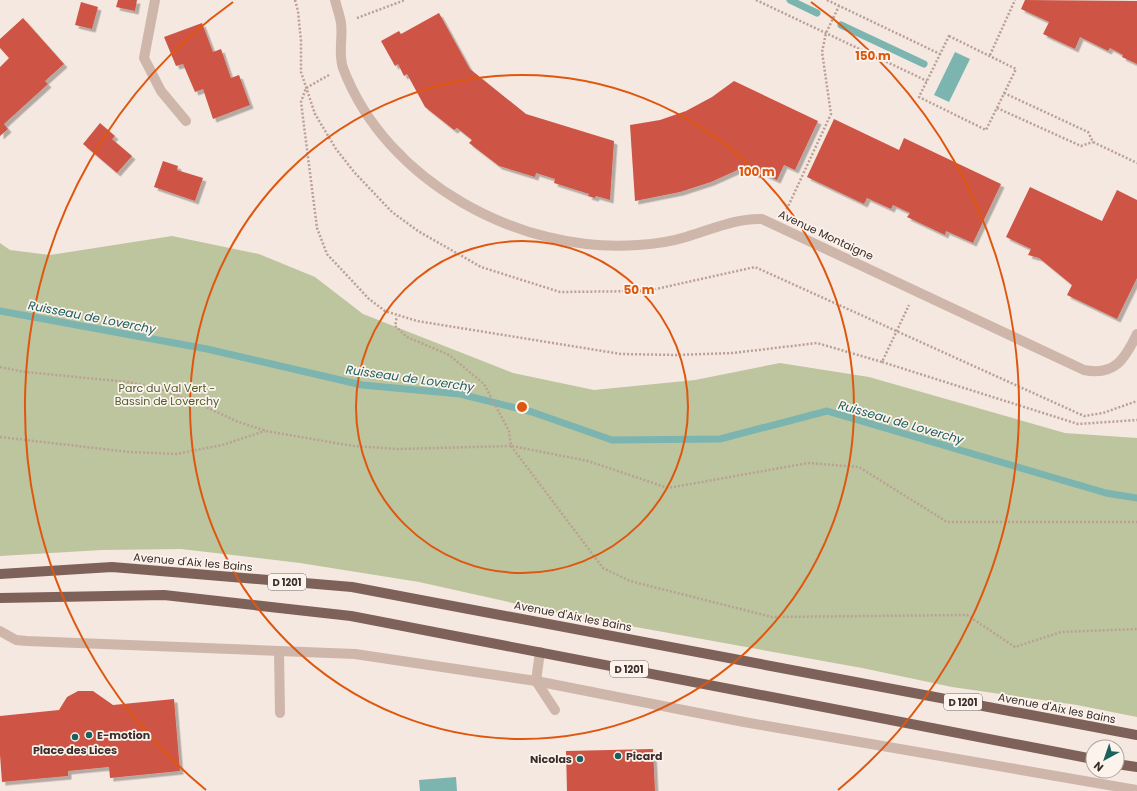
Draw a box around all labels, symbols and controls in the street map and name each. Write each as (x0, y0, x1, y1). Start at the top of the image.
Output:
text: 150 m (855, 47, 891, 64)
text: 100 m (739, 163, 775, 180)
street label: Avenue Montaigne (776, 206, 876, 264)
text: 50 m (624, 281, 655, 298)
water label: Ruisseau de Loverchy (27, 296, 158, 338)
water label: Ruisseau de Loverchy (345, 361, 477, 396)
park label: Parc du Val Vert - Bassin de Loverchy (115, 380, 220, 409)
water label: Ruisseau de Loverchy (836, 396, 967, 448)
centre of rings (515, 400, 529, 414)
street label: Avenue d'Aix les Bains (133, 549, 254, 575)
road number: D 1201 (268, 574, 306, 590)
street label: Avenue d'Aix les Bains (513, 597, 633, 635)
road number: D 1201 (610, 661, 648, 677)
street label: Avenue d'Aix les Bains (997, 689, 1117, 727)
road number: D 1201 (944, 694, 982, 710)
place label: E-motion (97, 727, 150, 743)
marker: E-motion (84, 730, 94, 740)
marker: Place des Lices (70, 732, 80, 742)
north arrow (1085, 739, 1125, 779)
place label: Place des Lices (33, 742, 117, 758)
place label: Picard (626, 748, 662, 764)
place label: Nicolas (530, 751, 572, 767)
marker: Picard (613, 751, 623, 761)
marker: Nicolas (575, 754, 585, 764)
text: N (1090, 758, 1107, 775)

